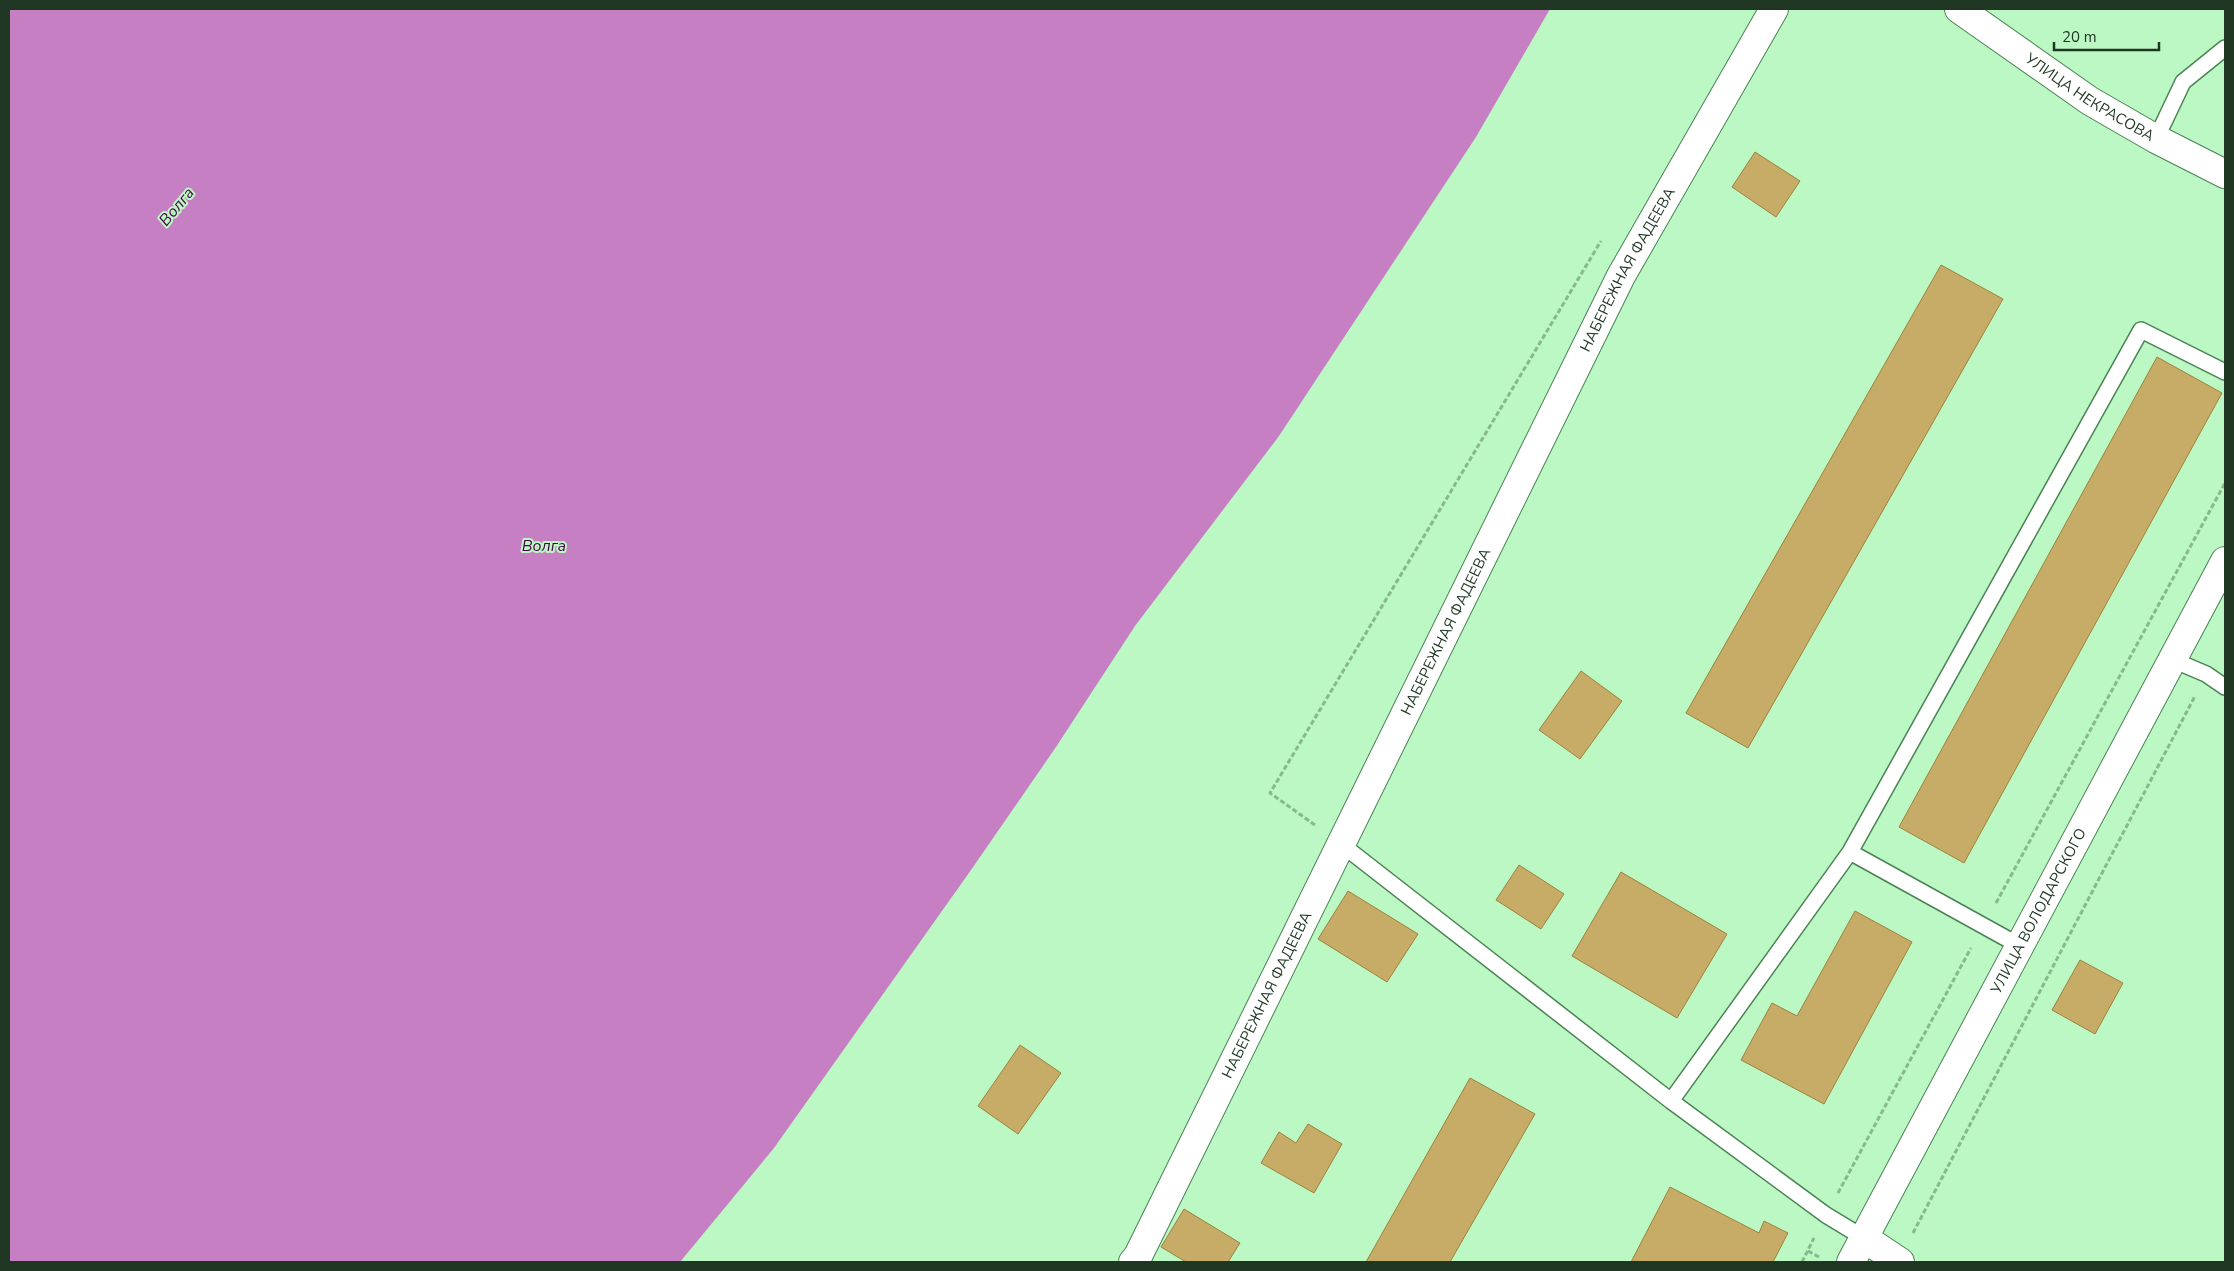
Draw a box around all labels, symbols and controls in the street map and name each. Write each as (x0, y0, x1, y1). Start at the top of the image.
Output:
scale bar (2054, 20, 2159, 52)
text: 20 m (2062, 27, 2097, 47)
street label: УЛИЦА НЕКРАСОВА (2020, 48, 2158, 146)
water label: Волга (154, 183, 199, 231)
street label: НАБЕРЕЖНАЯ ФАДЕЕВА (1575, 184, 1680, 355)
water label: Волга (522, 535, 566, 557)
street label: НАБЕРЕЖНАЯ ФАДЕЕВА (1396, 545, 1495, 718)
street label: УЛИЦА ВОЛОДАРСКОГО (1985, 824, 2091, 998)
street label: НАБЕРЕЖНАЯ ФАДЕЕВА (1217, 908, 1316, 1082)

